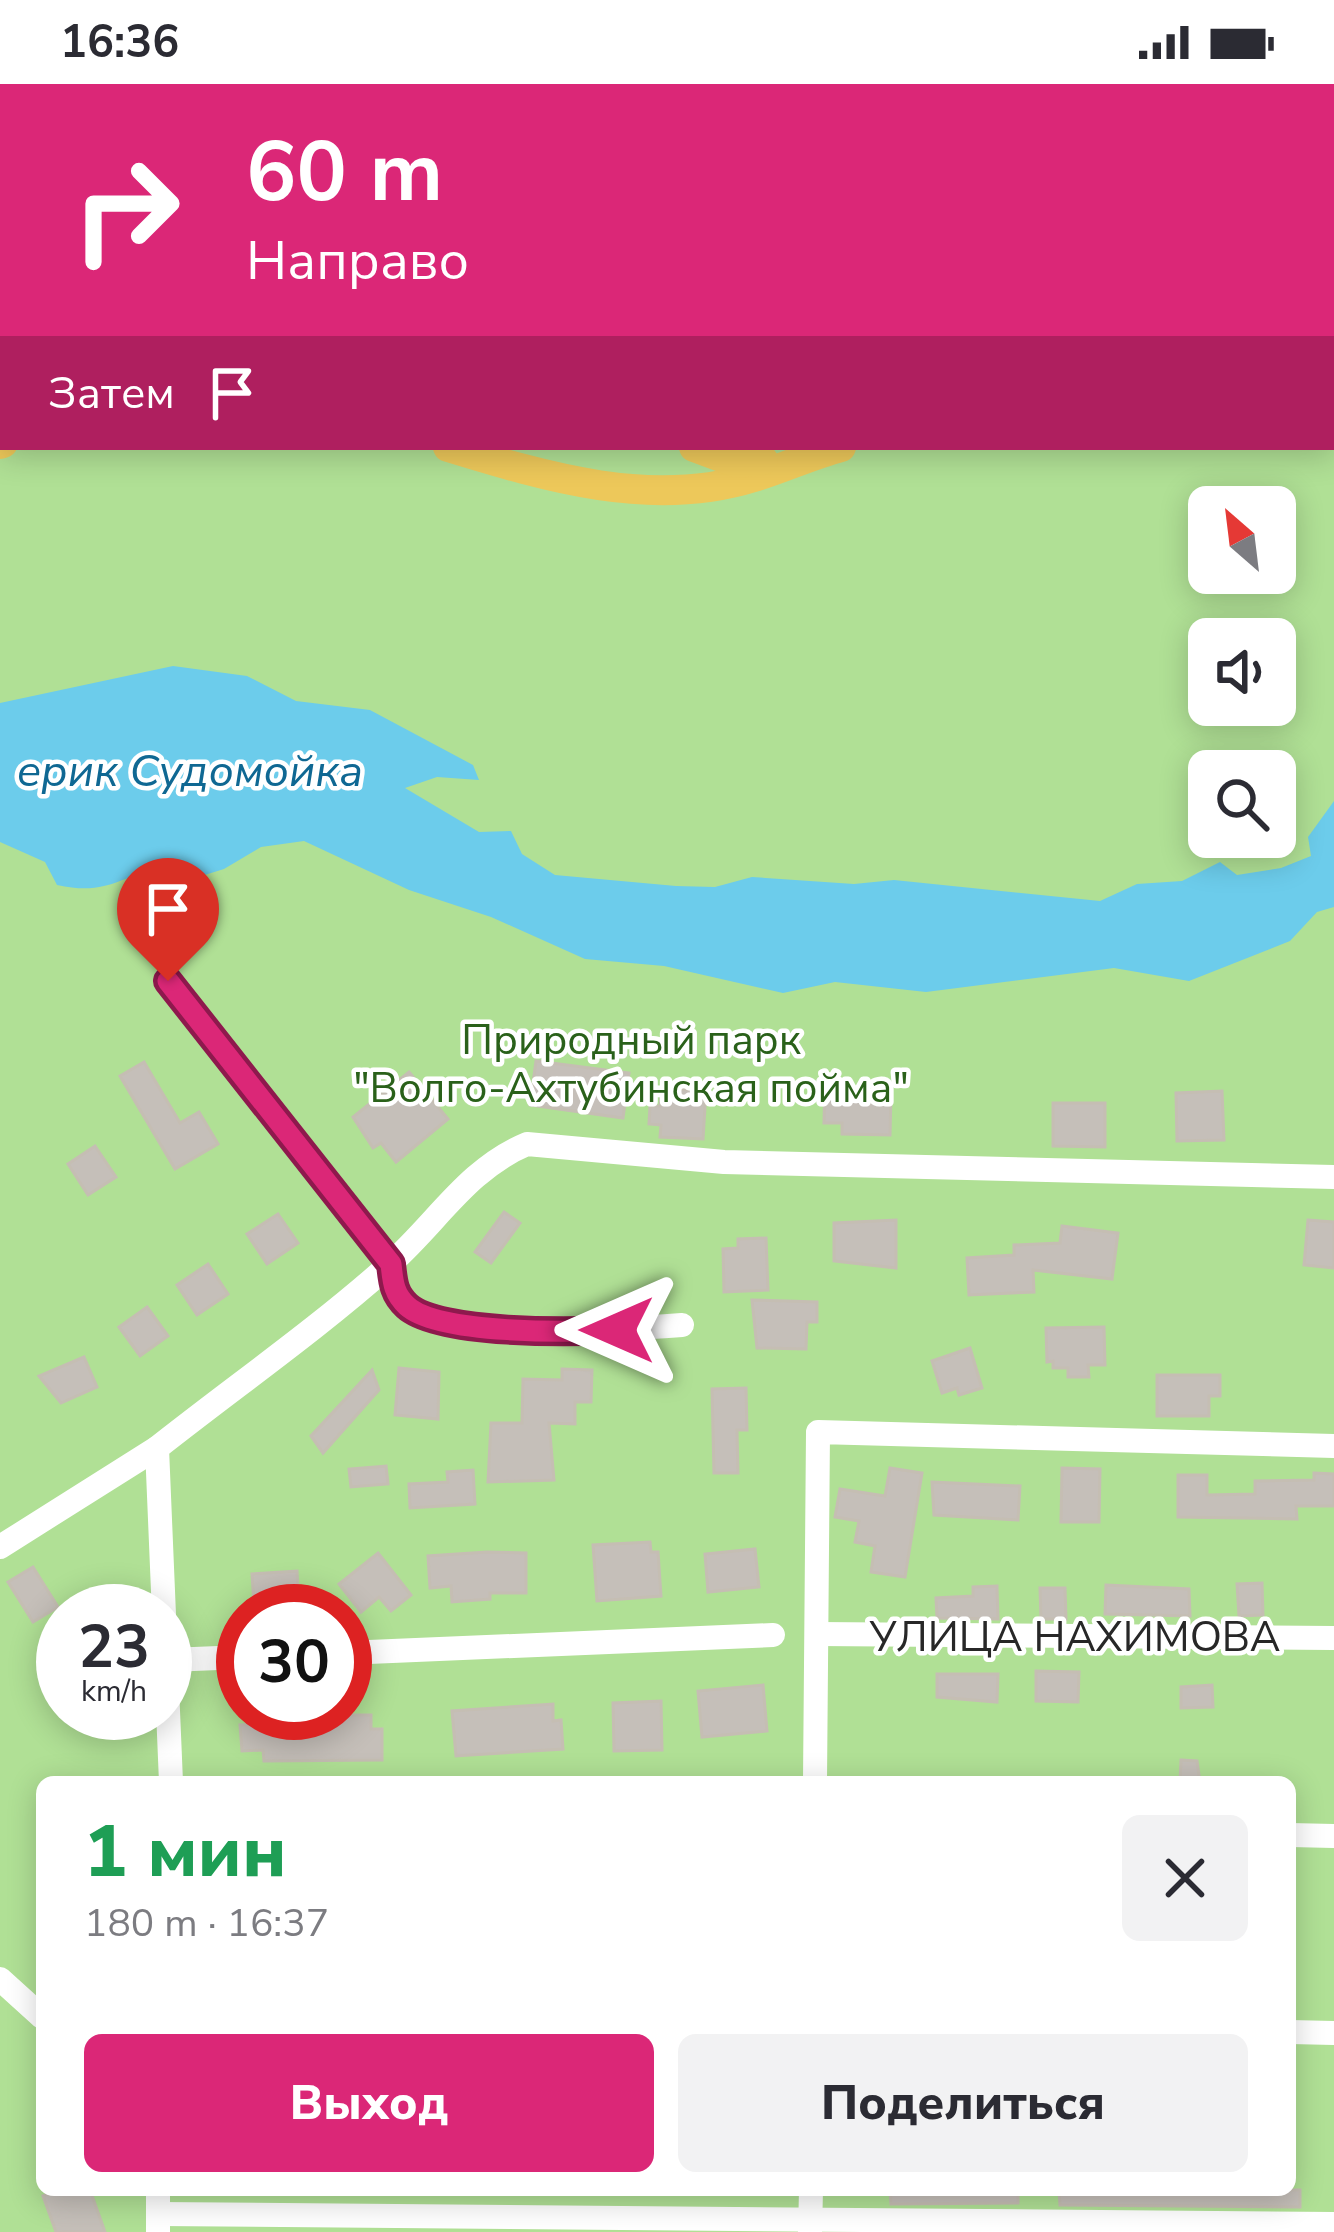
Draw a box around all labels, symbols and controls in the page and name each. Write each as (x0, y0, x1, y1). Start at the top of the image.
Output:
text: 16:36 (60, 12, 179, 73)
text: 60 m (246, 115, 443, 230)
icon: right (48, 132, 204, 288)
text: Направо (246, 224, 469, 298)
icon: arrive (199, 360, 265, 426)
text: Затем (48, 363, 175, 424)
north arrow (1188, 486, 1296, 594)
map controls (1188, 486, 1296, 858)
button: sound (1188, 618, 1296, 726)
water label: ерик Судомойка (17, 741, 363, 802)
button: search (1188, 750, 1296, 858)
pin (117, 858, 219, 981)
icon: arrive (135, 876, 201, 942)
park label: Природный парк "Волго-Ахтубинская пойма" (353, 1012, 909, 1117)
position arrow (554, 1267, 680, 1393)
speed limit sign: 30 (216, 1584, 372, 1740)
text: 23 (78, 1606, 150, 1688)
street label: УЛИЦА НАХИМОВА (869, 1609, 1280, 1666)
text: km/h (81, 1671, 147, 1712)
text: 1 мин (84, 1803, 287, 1901)
button: close (1122, 1815, 1248, 1941)
text: 180 m · 16:37 (84, 1897, 329, 1950)
button: Выход (84, 2034, 654, 2172)
button: Поделиться (678, 2034, 1248, 2172)

